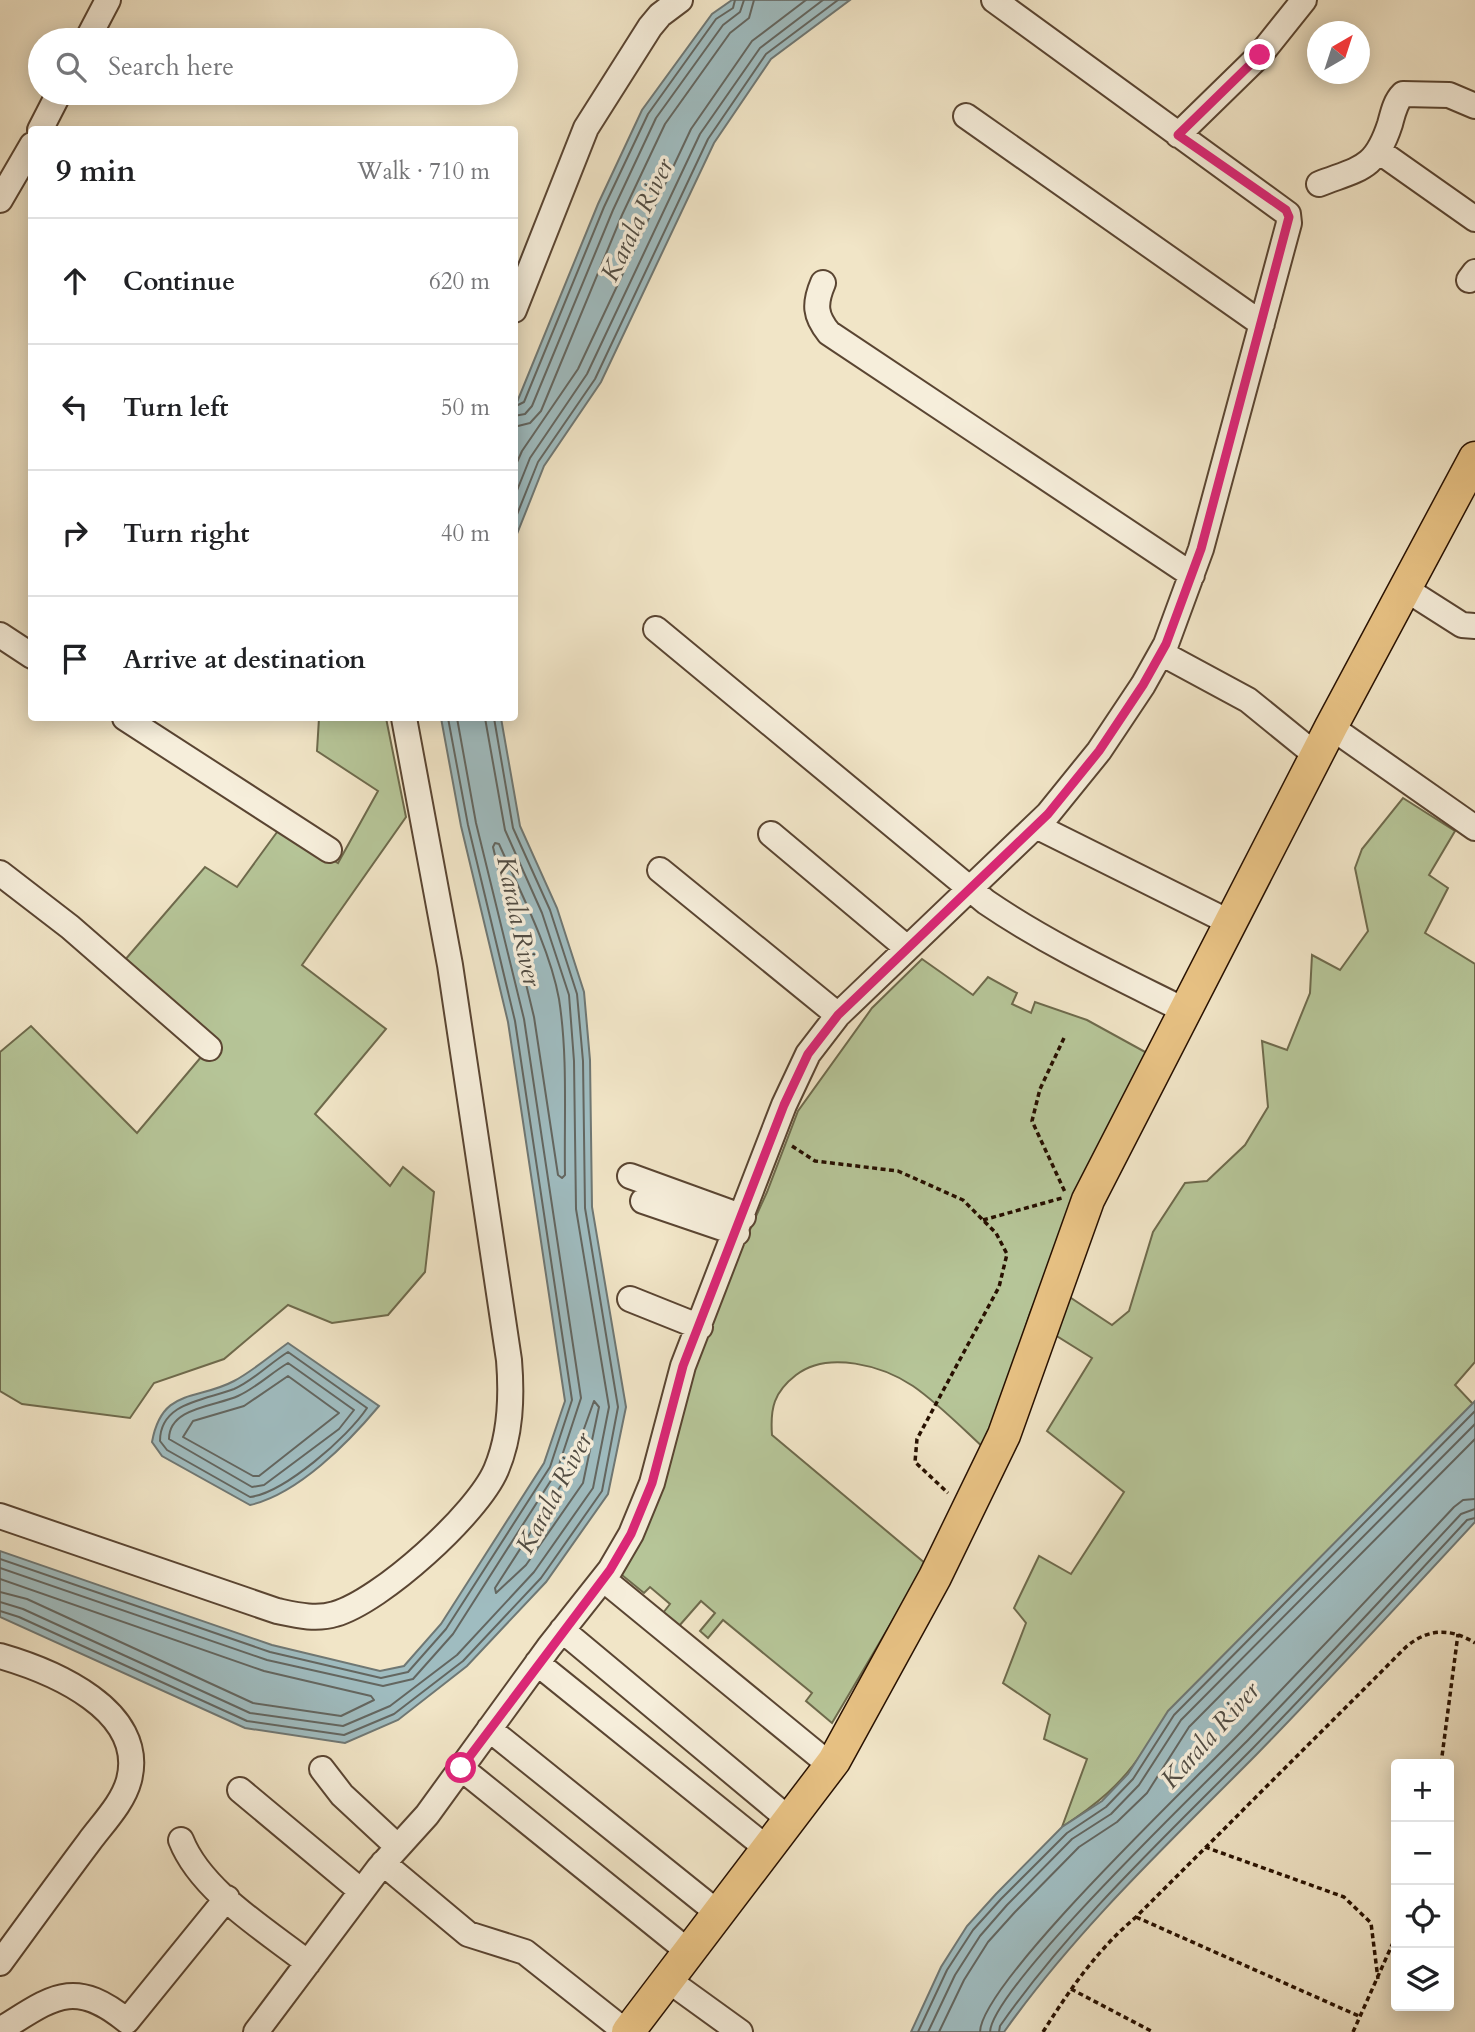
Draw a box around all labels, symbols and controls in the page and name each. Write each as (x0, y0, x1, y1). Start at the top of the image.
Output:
north arrow (1307, 21, 1370, 84)
search box (28, 28, 518, 105)
route end (1244, 39, 1275, 70)
icon: search (52, 48, 90, 86)
text: Search here (108, 49, 234, 84)
text: 9 min (56, 151, 136, 192)
water label: Karala River (592, 151, 682, 287)
text: Walk · 710 m (357, 156, 490, 187)
icon: ahead (56, 262, 94, 300)
text: Continue (123, 264, 235, 299)
text: 620 m (429, 266, 490, 297)
icon: left (56, 388, 94, 426)
text: Turn left (123, 390, 228, 425)
text: 50 m (441, 392, 490, 423)
icon: right (56, 514, 94, 552)
text: Turn right (123, 516, 250, 551)
text: 40 m (441, 518, 490, 549)
icon: arrive (56, 640, 94, 678)
text: Arrive at destination (123, 642, 366, 677)
water label: Karala River (488, 852, 550, 991)
water label: Karala River (507, 1425, 601, 1560)
water label: Karala River (1153, 1673, 1268, 1796)
route start (445, 1752, 476, 1783)
map controls (1391, 1759, 1454, 2011)
button: + (1391, 1759, 1454, 1822)
button: − (1391, 1822, 1454, 1885)
button: locate (1391, 1885, 1454, 1948)
button: layers (1391, 1948, 1454, 2011)

